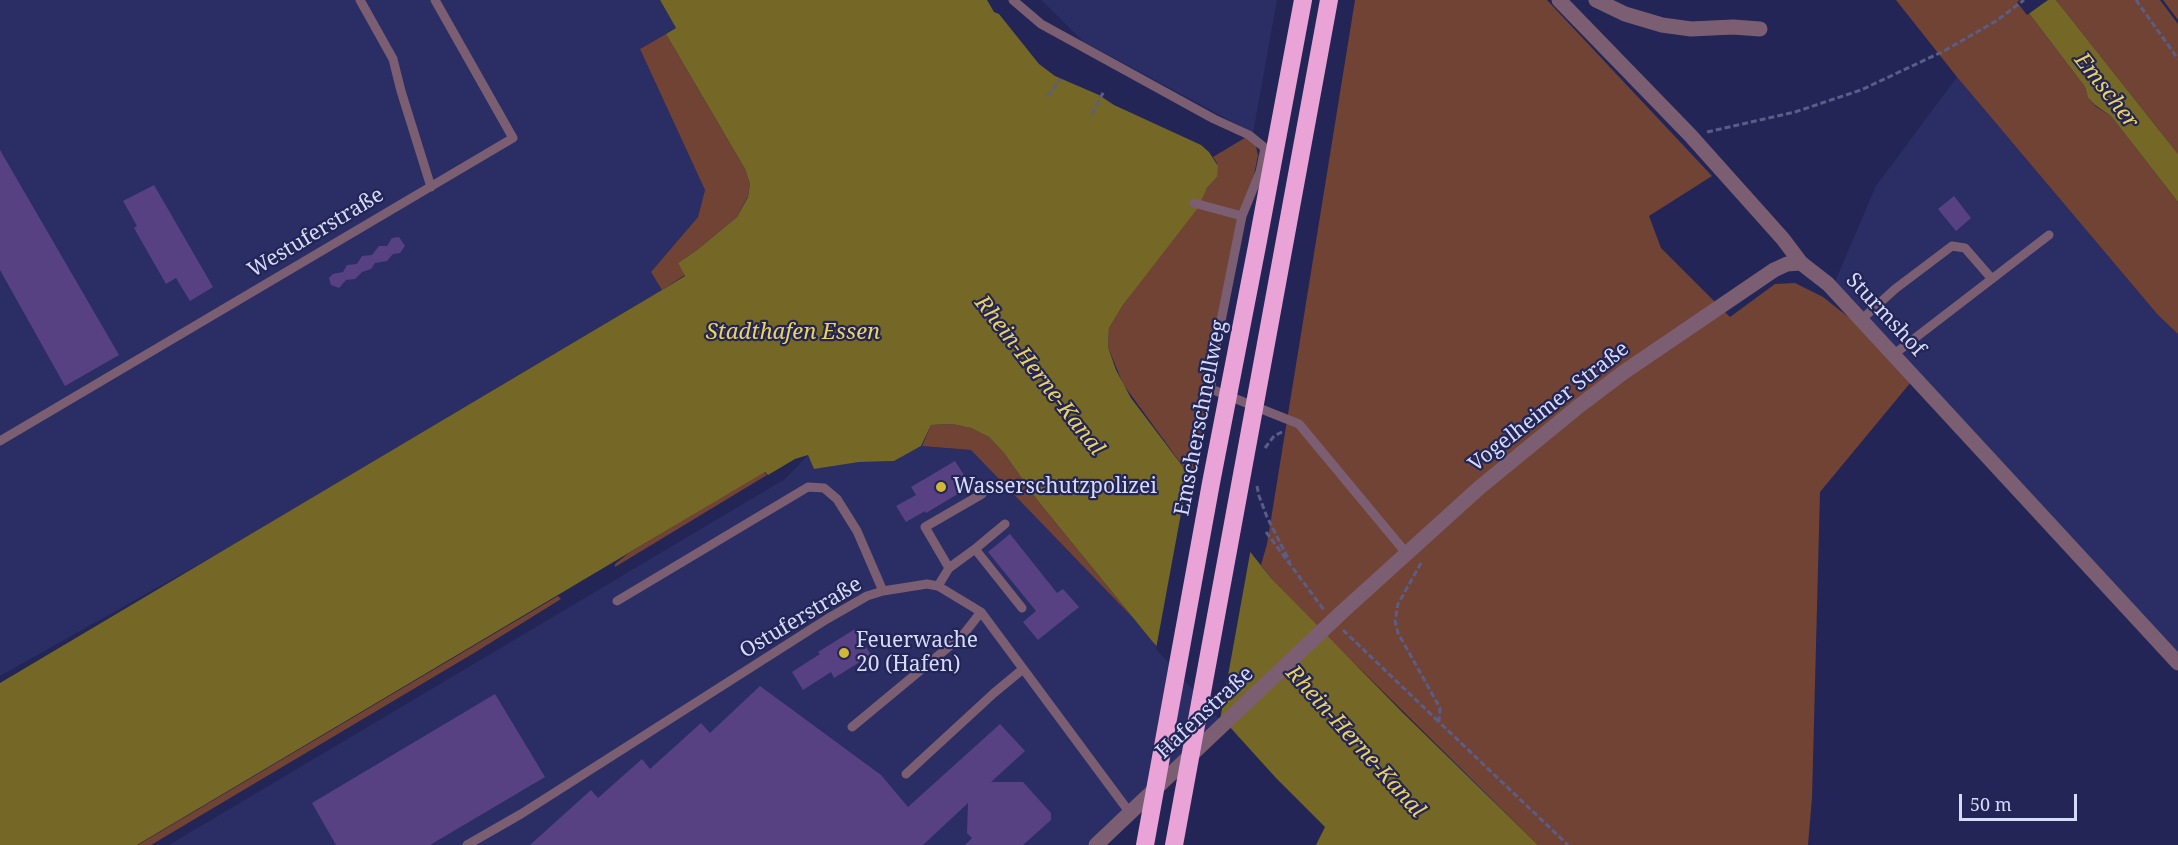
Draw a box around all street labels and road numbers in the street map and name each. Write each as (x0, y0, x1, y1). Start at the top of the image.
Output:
street label: Westuferstraße (244, 183, 388, 283)
street label: Sturmshof (1840, 268, 1930, 362)
street label: Emscherschnellweg (1170, 318, 1232, 518)
street label: Vogelheimer Straße (1464, 337, 1634, 477)
street label: Ostuferstraße (736, 572, 866, 664)
street label: Hafenstraße (1151, 662, 1259, 764)

